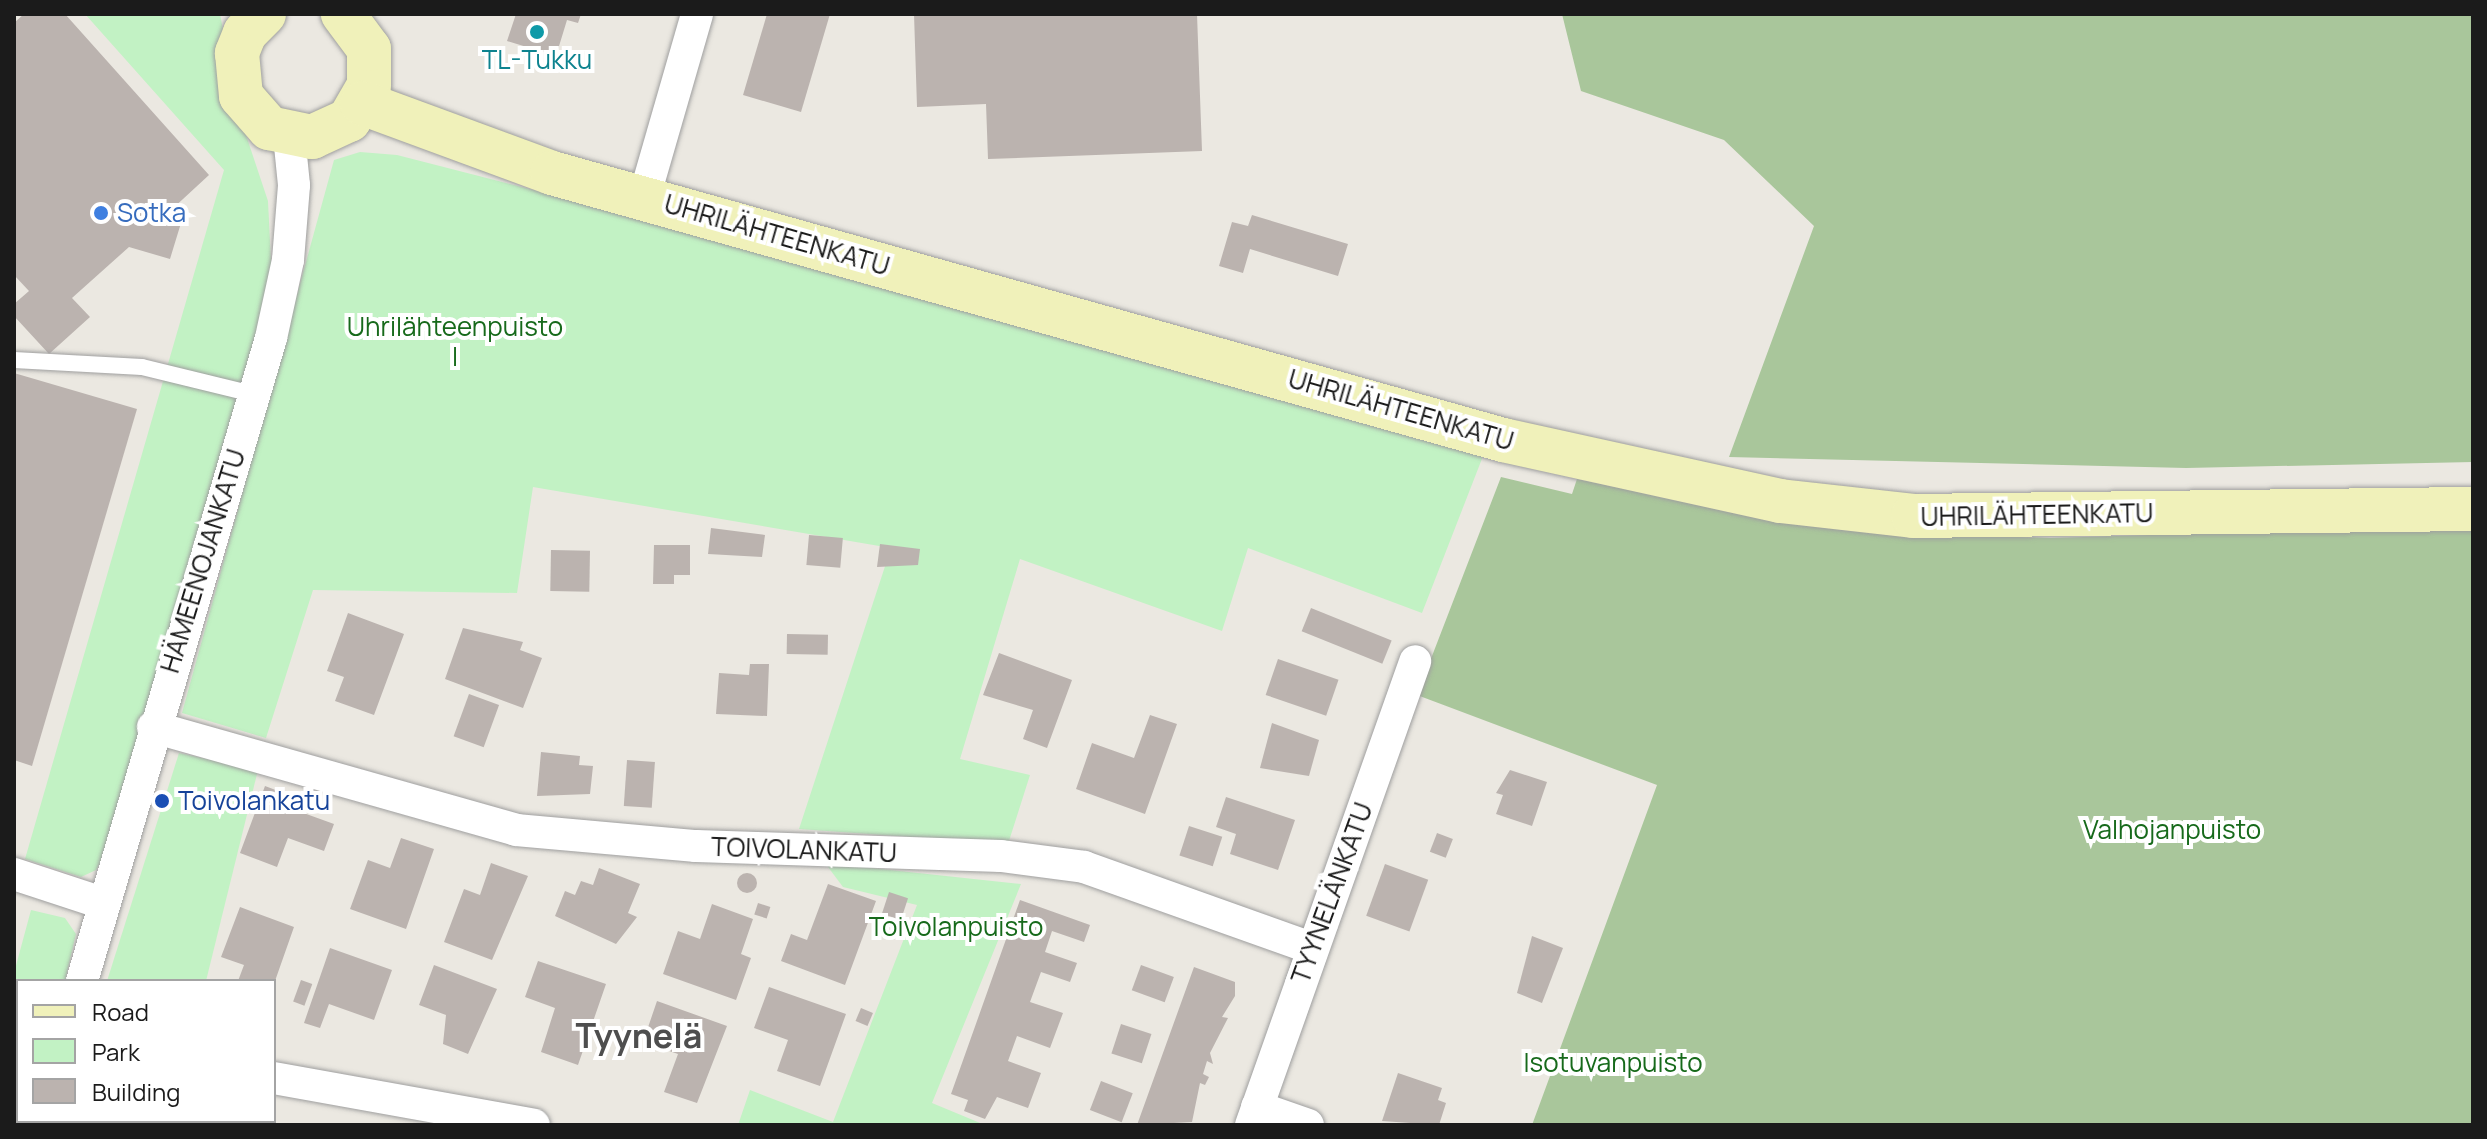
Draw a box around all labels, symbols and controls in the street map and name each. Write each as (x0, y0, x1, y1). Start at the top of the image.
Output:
marker: TL-Tukku (528, 23, 546, 41)
place label: TL-Tukku (482, 44, 592, 76)
street label: UHRILÄHTEENKATU (661, 188, 893, 282)
place label: Sotka (117, 197, 186, 229)
marker: Sotka (92, 204, 110, 222)
park label: Uhrilähteenpuisto I (347, 311, 563, 372)
street label: UHRILÄHTEENKATU (1285, 363, 1517, 457)
street label: HÄMEENOJANKATU (154, 445, 252, 677)
street label: UHRILÄHTEENKATU (1920, 497, 2154, 533)
place label: Toivolankatu (178, 785, 330, 817)
marker: Toivolankatu (153, 792, 171, 810)
street label: TYYNELÄNKATU (1285, 798, 1379, 988)
park label: Valhojanpuisto (2083, 814, 2261, 846)
street label: TOIVOLANKATU (711, 831, 897, 869)
park label: Toivolanpuisto (869, 911, 1043, 943)
legend (16, 979, 276, 1123)
text: Road (92, 995, 149, 1028)
district label: Tyynelä (576, 1016, 702, 1056)
text: Park (92, 1035, 140, 1068)
park label: Isotuvanpuisto (1523, 1047, 1703, 1079)
text: Building (92, 1075, 180, 1108)

